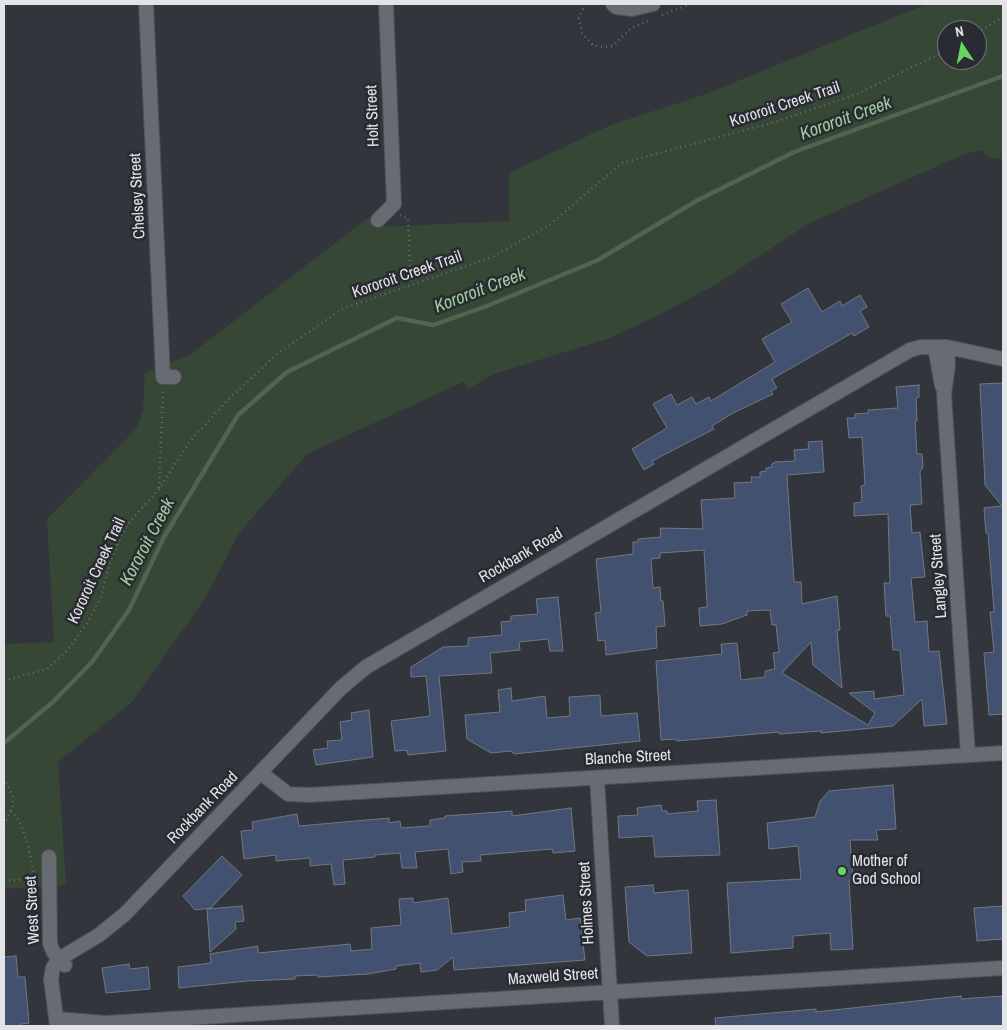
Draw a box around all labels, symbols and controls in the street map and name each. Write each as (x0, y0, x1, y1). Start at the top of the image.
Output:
north arrow (937, 20, 987, 70)
text: N (954, 22, 965, 41)
street label: Kororoit Creek Trail (727, 78, 843, 132)
street label: Holt Street (362, 85, 384, 147)
water label: Kororoit Creek (797, 92, 895, 146)
street label: Chelsey Street (126, 153, 150, 239)
street label: Kororoit Creek Trail (350, 247, 464, 303)
water label: Kororoit Creek (431, 264, 529, 318)
water label: Kororoit Creek (116, 495, 180, 589)
street label: Kororoit Creek Trail (64, 515, 130, 627)
street label: Rockbank Road (476, 524, 566, 588)
street label: Langley Street (926, 533, 952, 619)
street label: Blanche Street (585, 746, 671, 770)
street label: Rockbank Road (164, 768, 242, 848)
place label: Mother of God School (852, 852, 921, 890)
street label: Holmes Street (575, 861, 599, 945)
marker: Mother of God School (836, 865, 848, 877)
street label: West Street (22, 875, 44, 945)
street label: Maxweld Street (507, 964, 599, 990)

